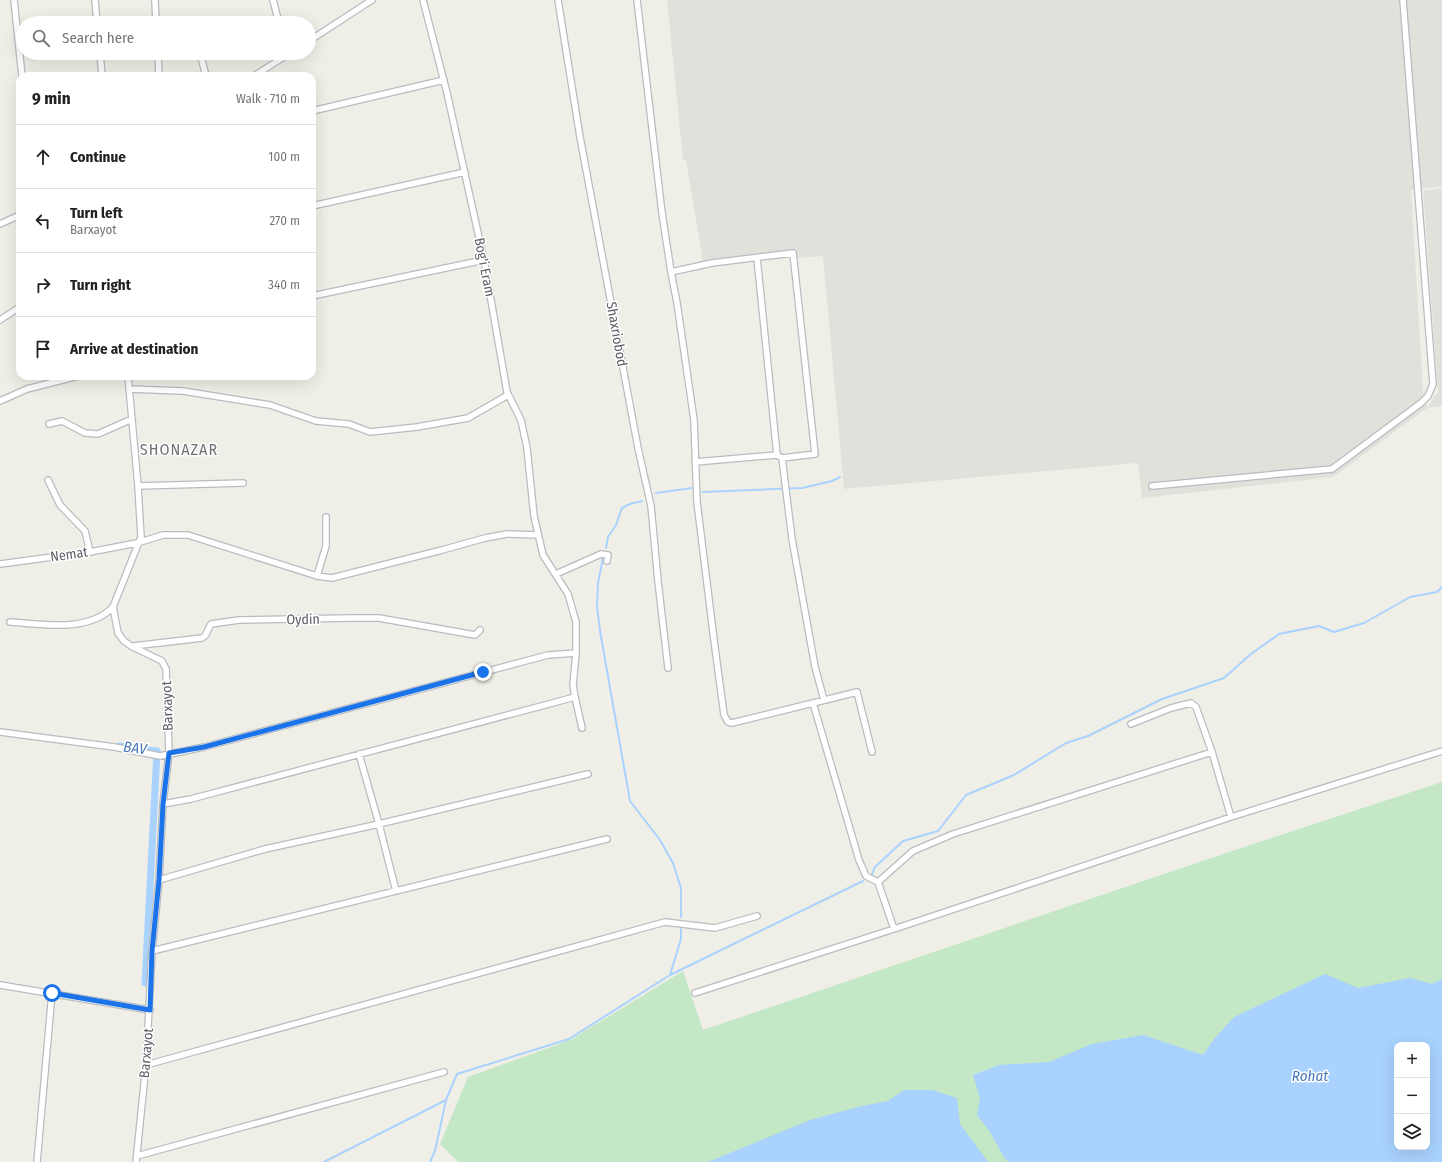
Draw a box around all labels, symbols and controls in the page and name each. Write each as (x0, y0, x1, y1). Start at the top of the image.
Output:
search box (16, 16, 316, 60)
icon: search (30, 27, 52, 49)
text: Search here (62, 29, 134, 47)
text: 9 min (32, 88, 71, 109)
text: Walk · 710 m (236, 91, 300, 106)
icon: ahead (32, 146, 54, 168)
text: Continue (70, 148, 126, 166)
text: 100 m (268, 149, 300, 164)
text: Turn left (70, 204, 123, 222)
icon: left (32, 210, 54, 232)
text: 270 m (269, 213, 300, 228)
text: Barxayot (70, 222, 117, 237)
street label: Bog'i Eram (470, 236, 499, 298)
icon: right (32, 274, 54, 296)
text: Turn right (70, 276, 131, 294)
text: 340 m (268, 277, 300, 292)
street label: Shaxriobod (602, 300, 631, 368)
icon: arrive (32, 338, 54, 360)
text: Arrive at destination (70, 340, 198, 358)
district label: SHONAZAR (140, 440, 218, 459)
street label: Nemat (49, 543, 89, 566)
street label: Oydin (286, 611, 320, 628)
route end (474, 663, 492, 681)
street label: Barxayot (158, 680, 177, 731)
water label: BAV (122, 738, 149, 759)
route start (43, 984, 61, 1002)
street label: Barxayot (136, 1027, 157, 1079)
map controls (1394, 1042, 1430, 1150)
button: + (1394, 1042, 1430, 1078)
water label: Rohat (1292, 1067, 1328, 1085)
button: − (1394, 1078, 1430, 1114)
button: layers (1394, 1114, 1430, 1150)

